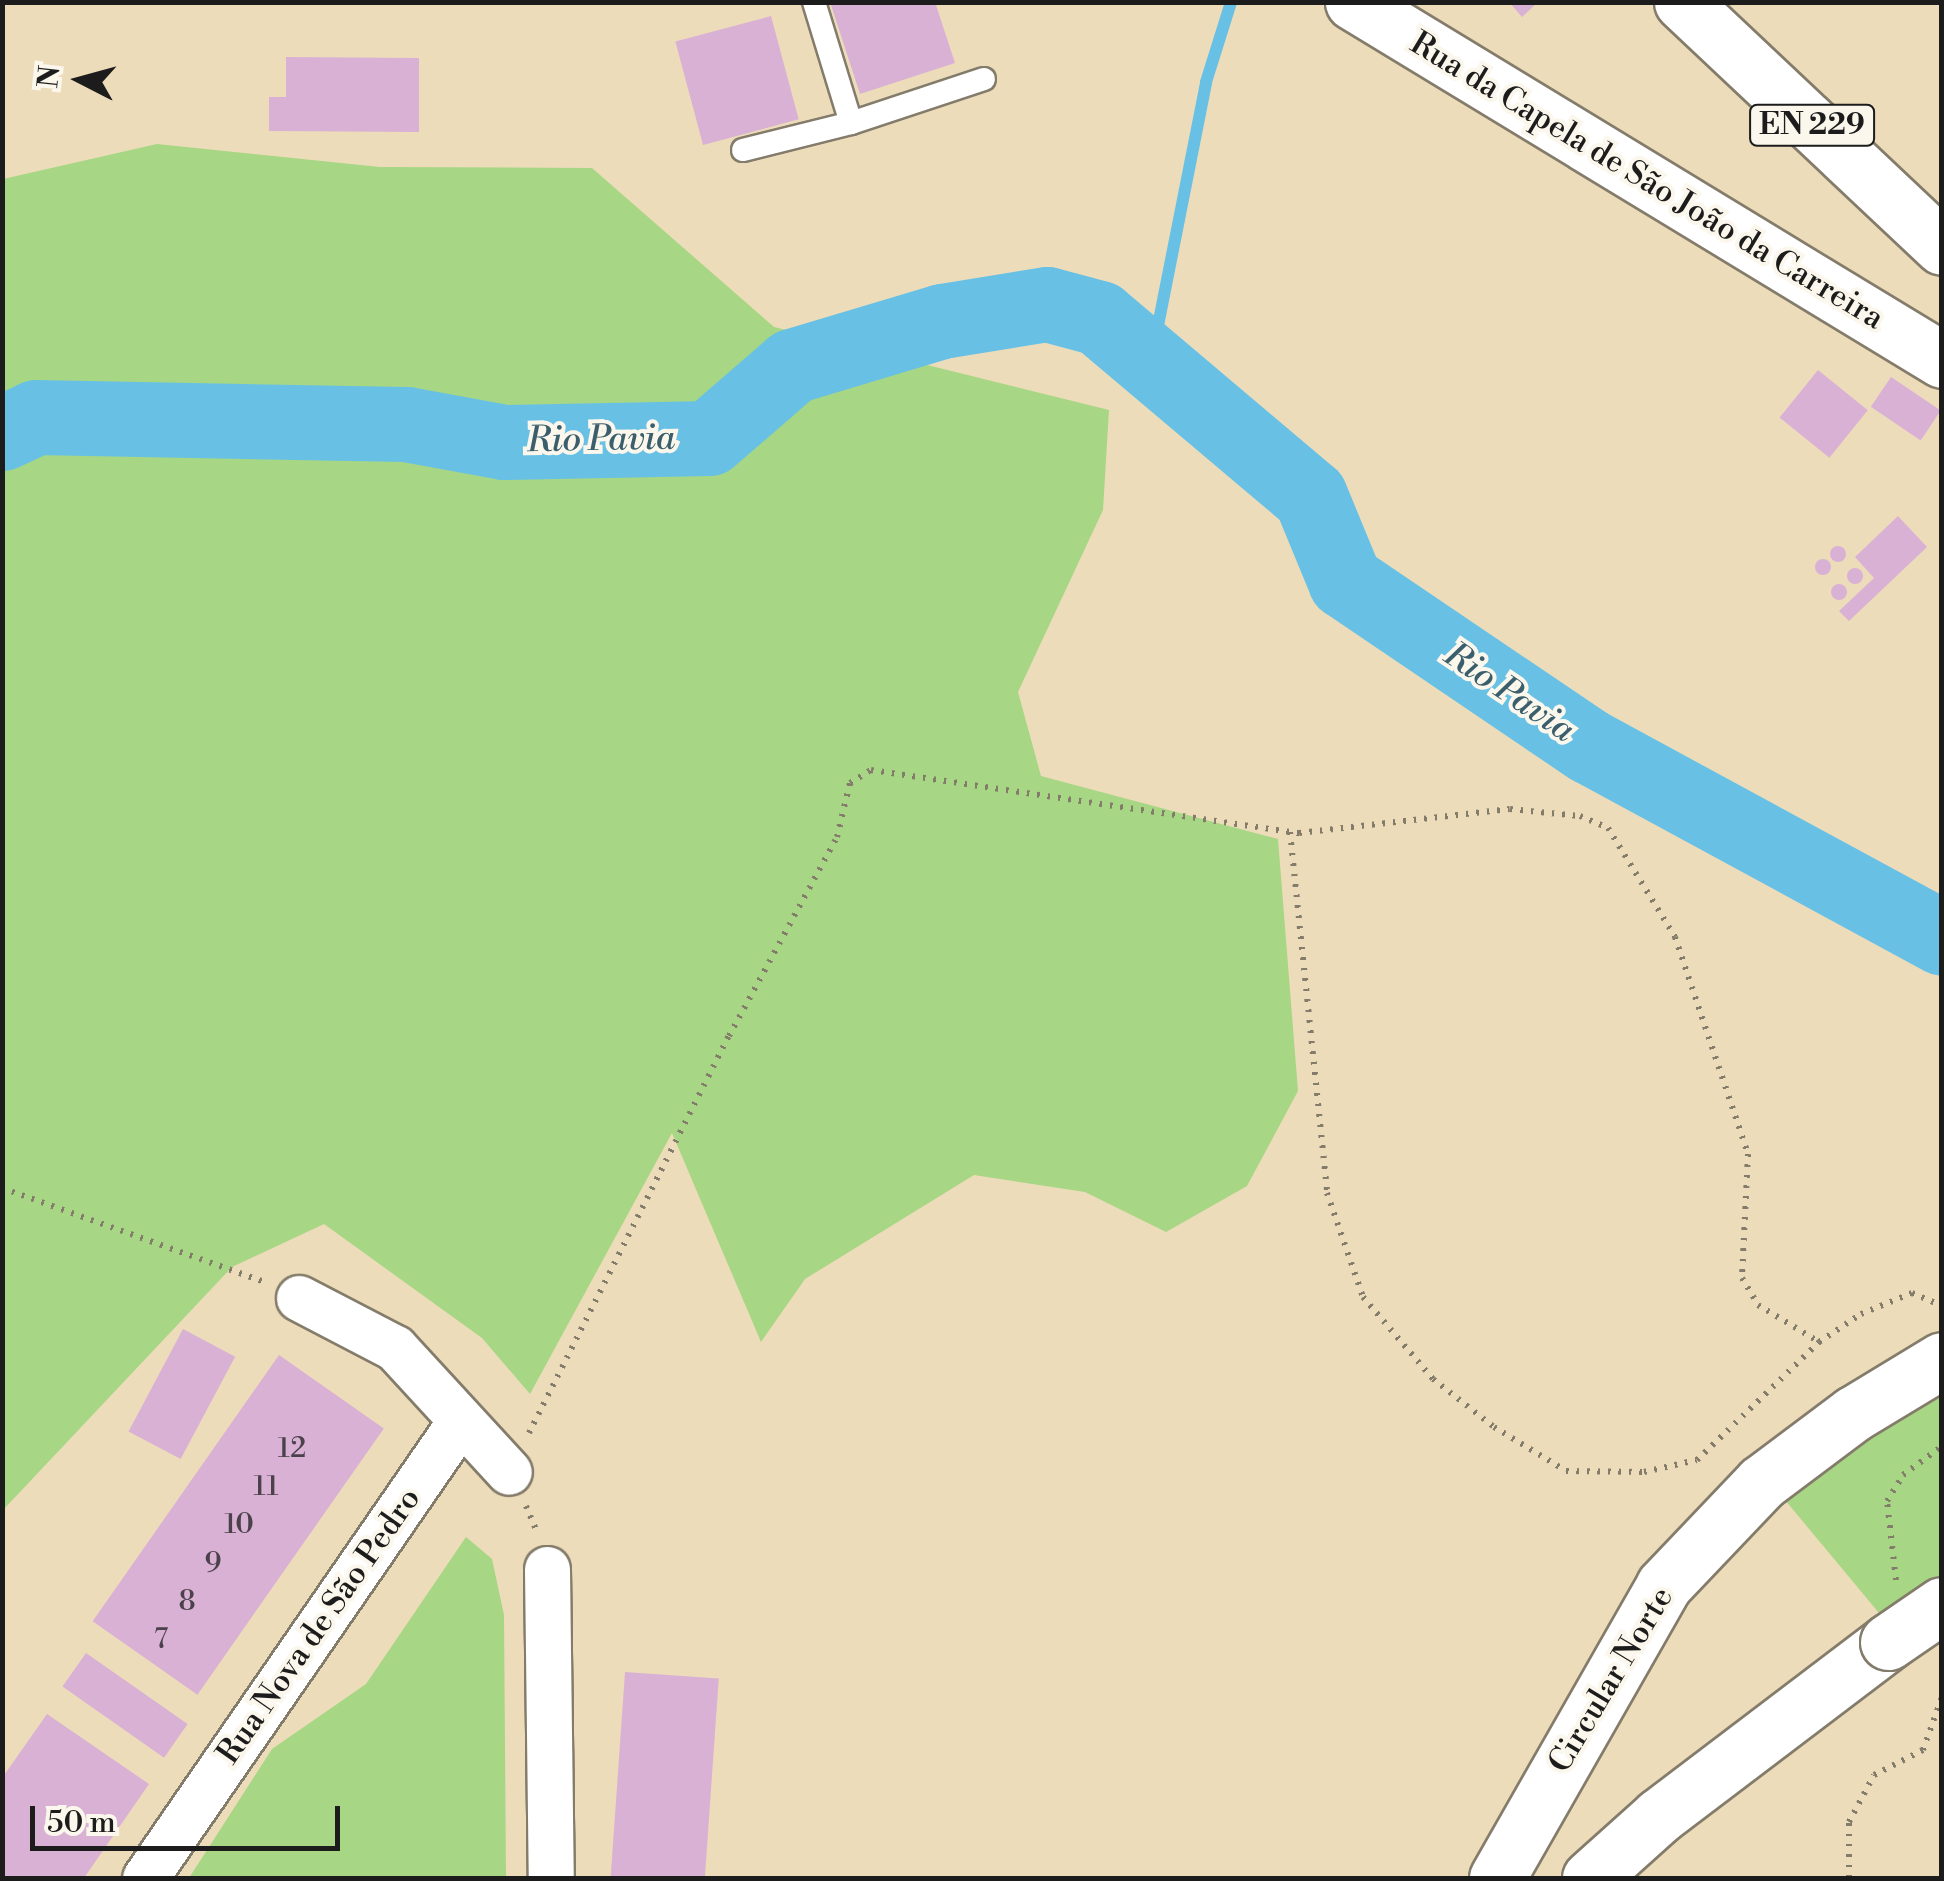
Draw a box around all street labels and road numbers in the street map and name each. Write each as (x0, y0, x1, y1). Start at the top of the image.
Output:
street label: Rua da Capela de São João da Carreira (1403, 24, 1891, 338)
road number: EN 229 (1747, 100, 1877, 150)
street label: Rua Nova de São Pedro (209, 1481, 429, 1771)
street label: Circular Norte (1541, 1580, 1681, 1780)

